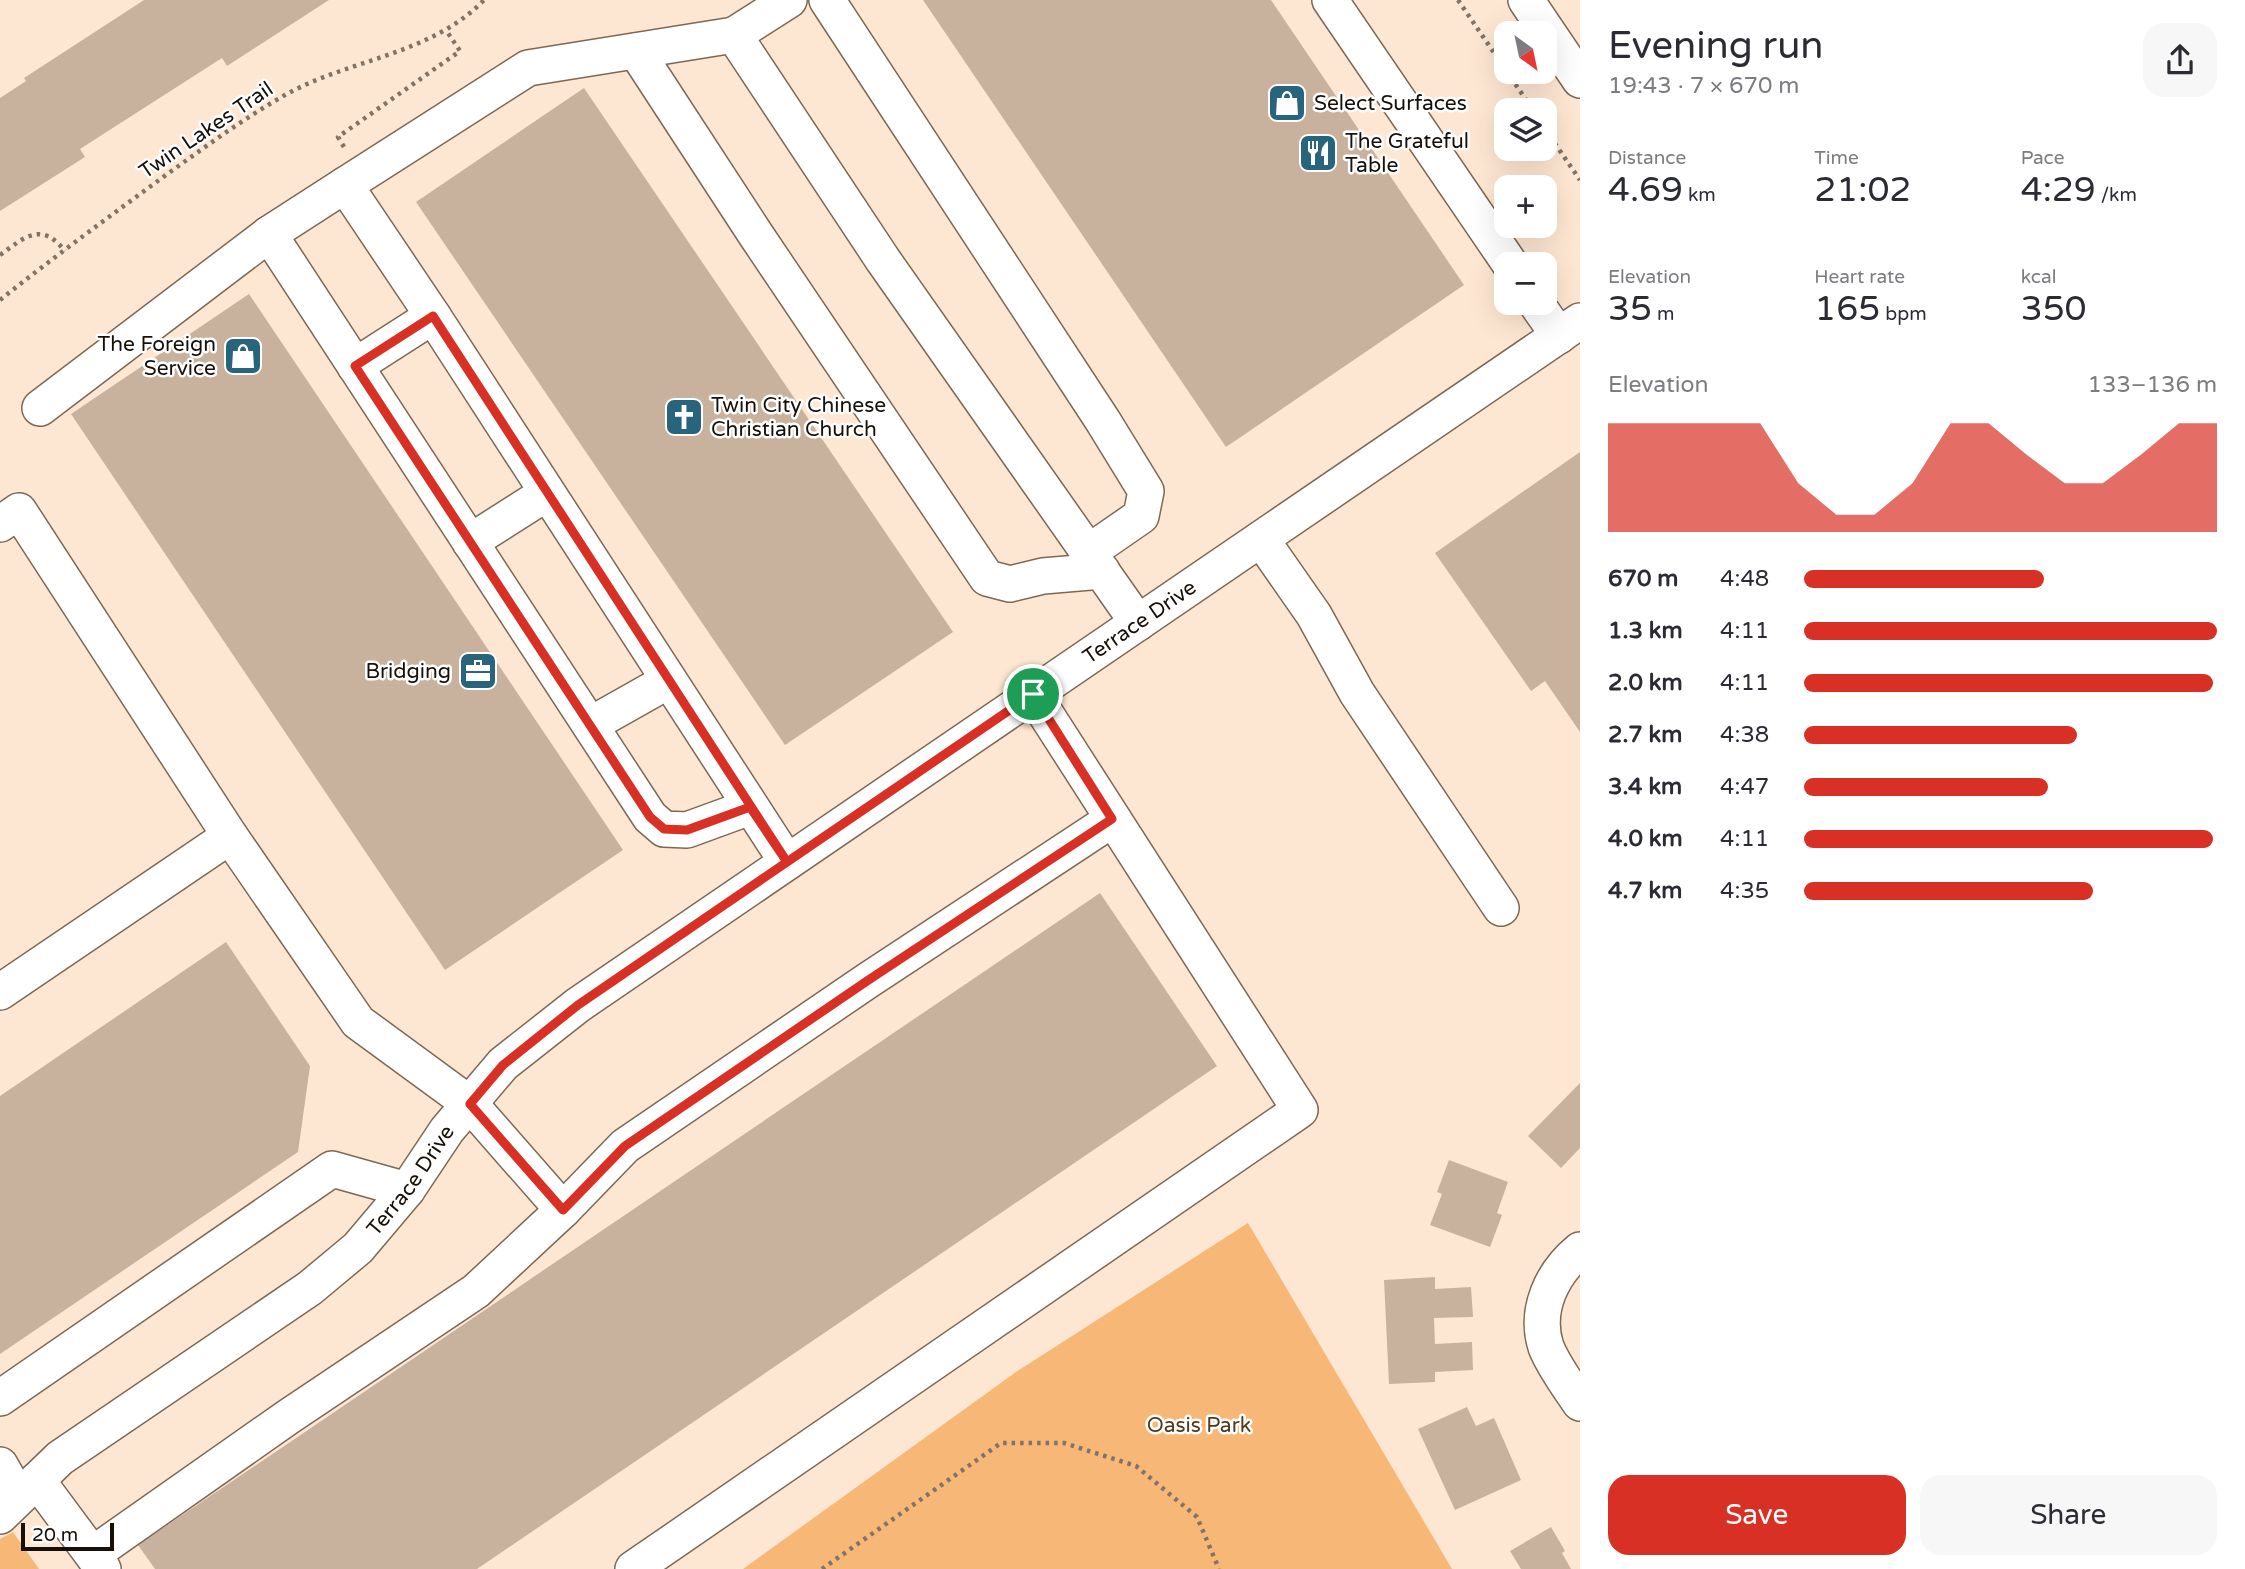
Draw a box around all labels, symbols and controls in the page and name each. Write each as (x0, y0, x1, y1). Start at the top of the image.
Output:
north arrow (1494, 21, 1558, 84)
map controls (1494, 21, 1557, 315)
text: Evening run (1608, 23, 1823, 69)
button: share (2143, 23, 2217, 97)
text: 19:43 · 7 × 670 m (1608, 72, 1799, 100)
street label: Twin Lakes Trail (135, 76, 278, 184)
shop icon: Select Surfaces (1266, 82, 1308, 124)
place label: Select Surfaces (1314, 91, 1467, 116)
button: layers (1494, 98, 1557, 161)
place label: The Grateful Table (1345, 129, 1469, 178)
restaurant icon: The Grateful Table (1297, 132, 1339, 174)
text: Distance (1608, 147, 1686, 169)
text: Time (1814, 147, 1859, 169)
text: Pace (2021, 147, 2064, 169)
text: 4.69 (1608, 169, 1683, 211)
text: 21:02 (1814, 169, 1911, 211)
text: 4:29 (2021, 169, 2096, 211)
button: + (1494, 175, 1557, 238)
text: km (1683, 184, 1716, 206)
text: /km (2096, 184, 2137, 206)
button: − (1494, 252, 1557, 315)
text: Elevation (1608, 266, 1691, 288)
text: Heart rate (1814, 266, 1905, 288)
text: kcal (2021, 266, 2056, 288)
text: 35 (1608, 288, 1652, 330)
text: 165 (1814, 288, 1880, 330)
text: 350 (2021, 288, 2087, 330)
text: m (1652, 303, 1674, 325)
text: bpm (1880, 303, 1927, 325)
place label: The Foreign Service (98, 332, 216, 381)
shop icon: The Foreign Service (222, 335, 264, 377)
text: Elevation (1608, 371, 1709, 399)
text: 133–136 m (2088, 371, 2217, 399)
place label: Twin City Chinese Christian Church (711, 393, 886, 442)
church icon: Twin City Chinese Christian Church (663, 396, 705, 438)
text: 670 m (1608, 565, 1678, 593)
text: 4:48 (1720, 565, 1769, 593)
street label: Terrace Drive (1078, 575, 1201, 670)
text: 1.3 km (1608, 617, 1683, 645)
text: 4:11 (1720, 617, 1769, 645)
office icon: Bridging (457, 650, 499, 692)
place label: Bridging (366, 659, 451, 684)
pin (1003, 664, 1063, 724)
text: 2.0 km (1608, 669, 1683, 697)
text: 4:11 (1720, 669, 1769, 697)
icon: arrive (1014, 675, 1052, 713)
text: 2.7 km (1608, 721, 1682, 749)
text: 4:38 (1720, 721, 1769, 749)
text: 3.4 km (1608, 773, 1682, 801)
text: 4:47 (1720, 773, 1769, 801)
text: 4.0 km (1608, 825, 1683, 853)
text: 4:11 (1720, 825, 1769, 853)
text: 4.7 km (1608, 877, 1682, 905)
text: 4:35 (1720, 877, 1769, 905)
street label: Terrace Drive (362, 1120, 460, 1241)
park label: Oasis Park (1147, 1413, 1251, 1438)
button: Save (1608, 1475, 1906, 1555)
button: Share (1920, 1475, 2217, 1555)
scale bar (21, 1520, 114, 1552)
text: 20 m (32, 1524, 78, 1546)

